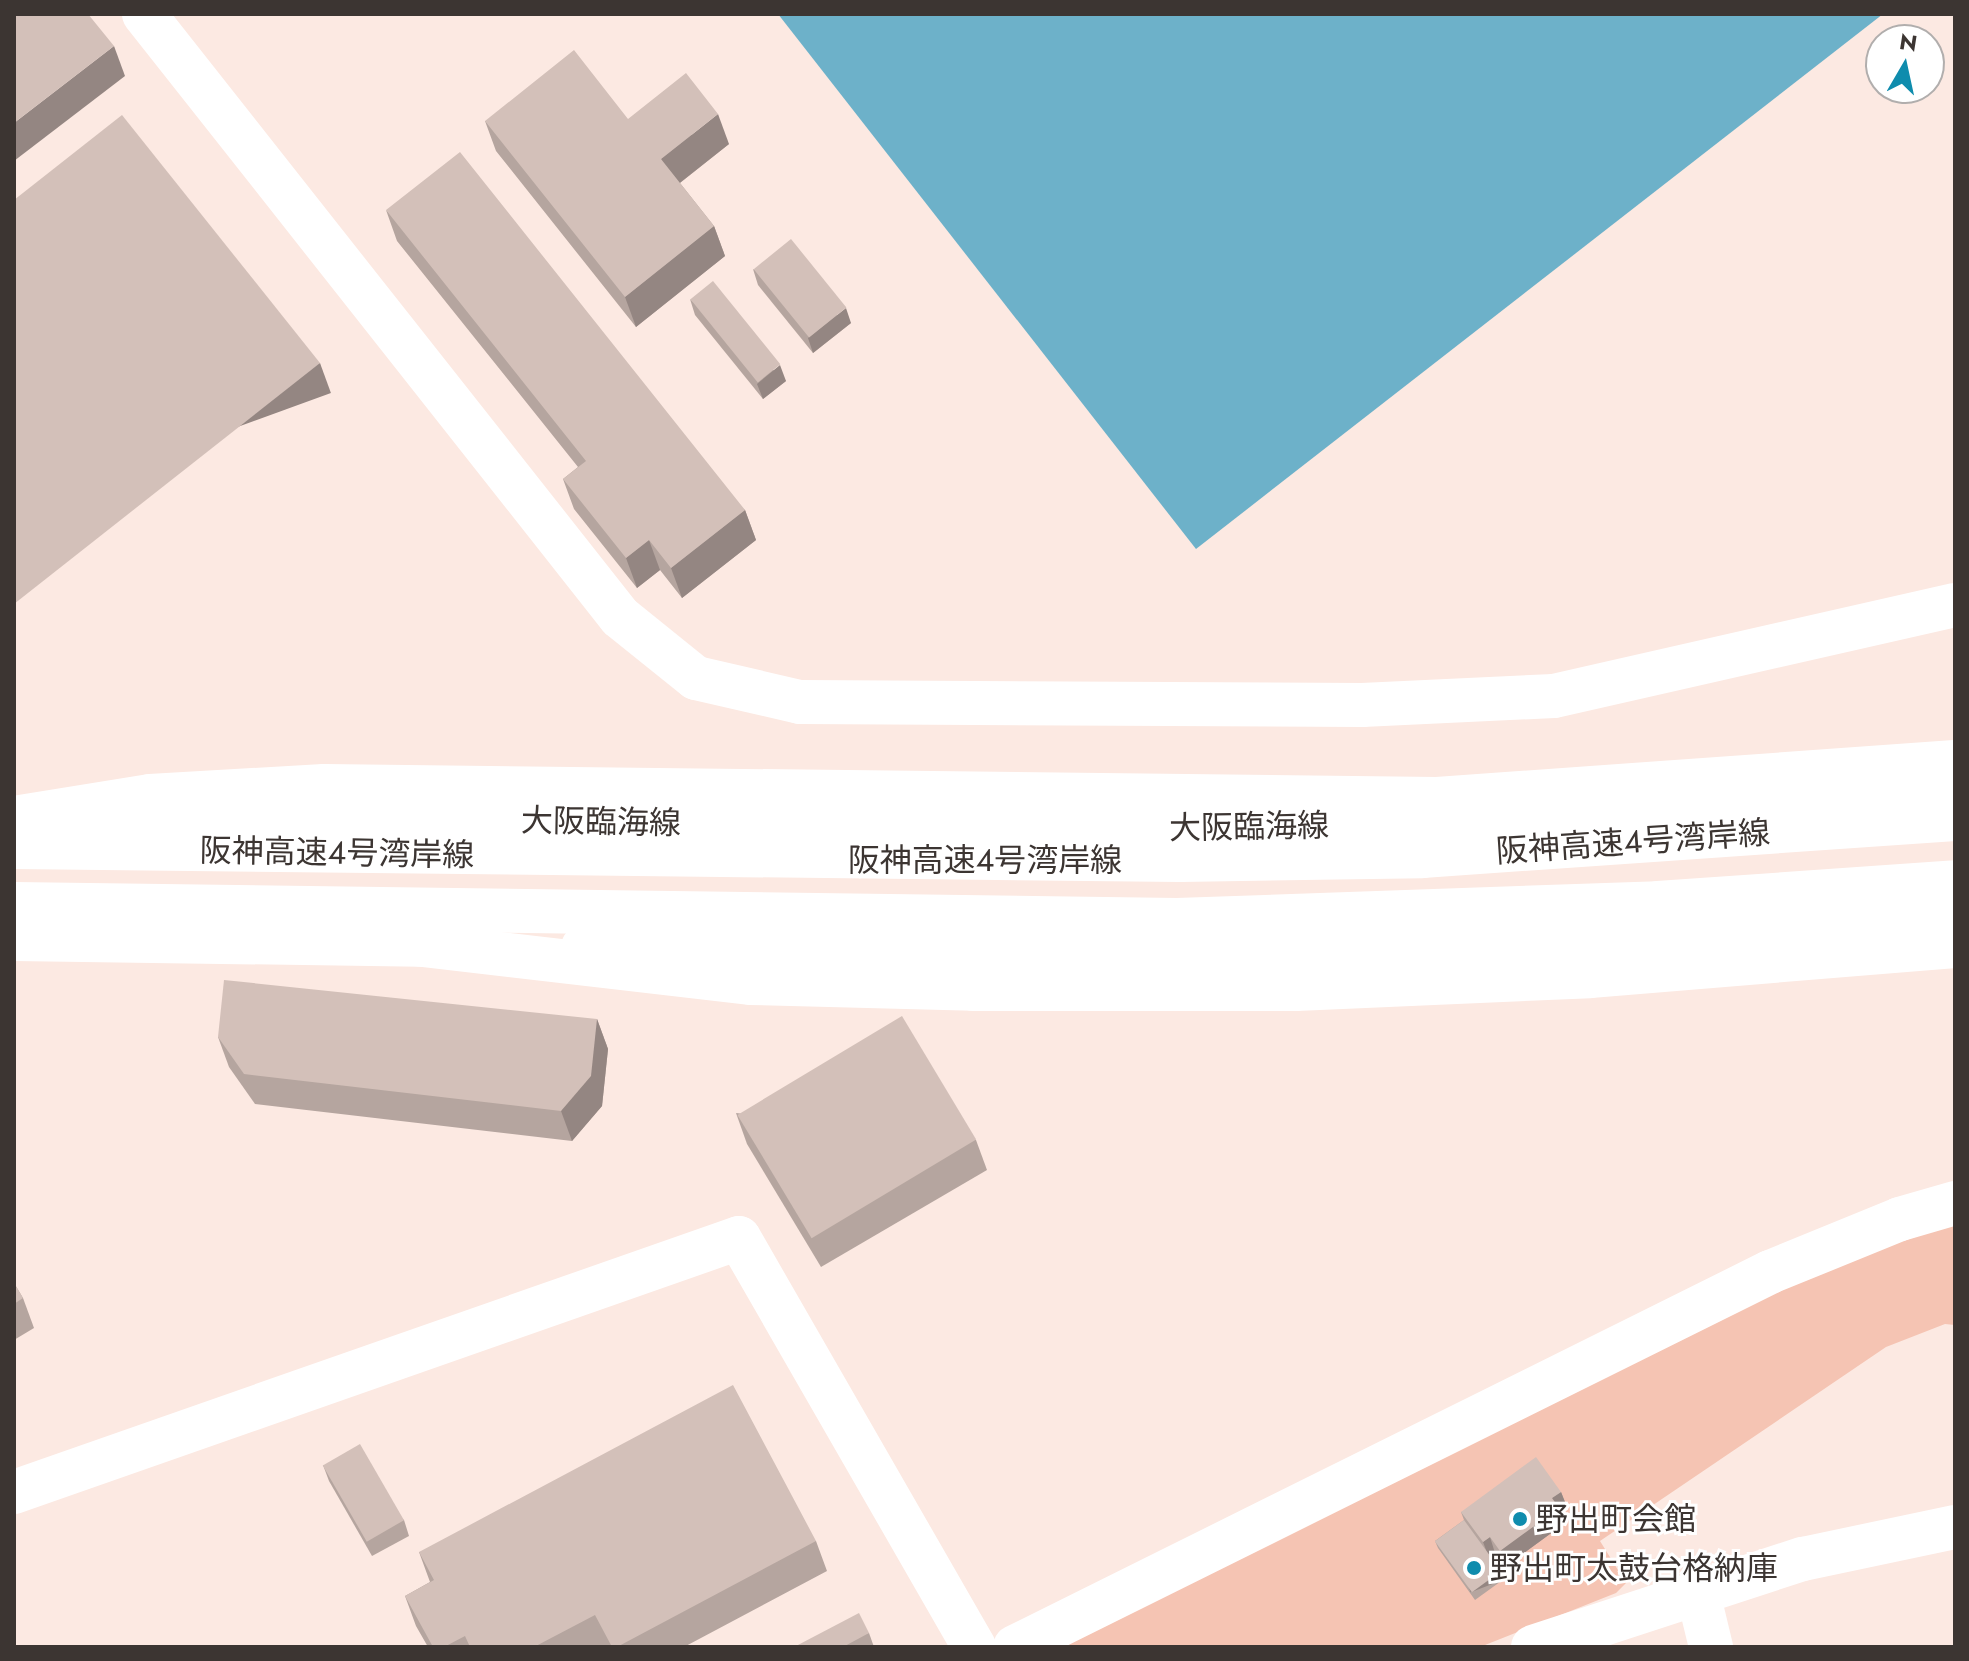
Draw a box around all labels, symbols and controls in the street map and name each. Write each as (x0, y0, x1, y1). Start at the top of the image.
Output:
north arrow (1865, 24, 1945, 104)
text: N (1897, 25, 1920, 59)
street label: 大阪臨海線 (521, 801, 681, 843)
street label: 大阪臨海線 (1169, 806, 1329, 848)
street label: 阪神高速4号湾岸線 (1495, 813, 1771, 871)
street label: 阪神高速4号湾岸線 (199, 831, 475, 875)
street label: 阪神高速4号湾岸線 (848, 841, 1122, 879)
place label: 野出町会館 (1536, 1500, 1696, 1538)
marker: 野出町会館 (1511, 1510, 1529, 1528)
place label: 野出町太鼓台格納庫 (1490, 1549, 1778, 1587)
marker: 野出町太鼓台格納庫 (1465, 1559, 1483, 1577)

